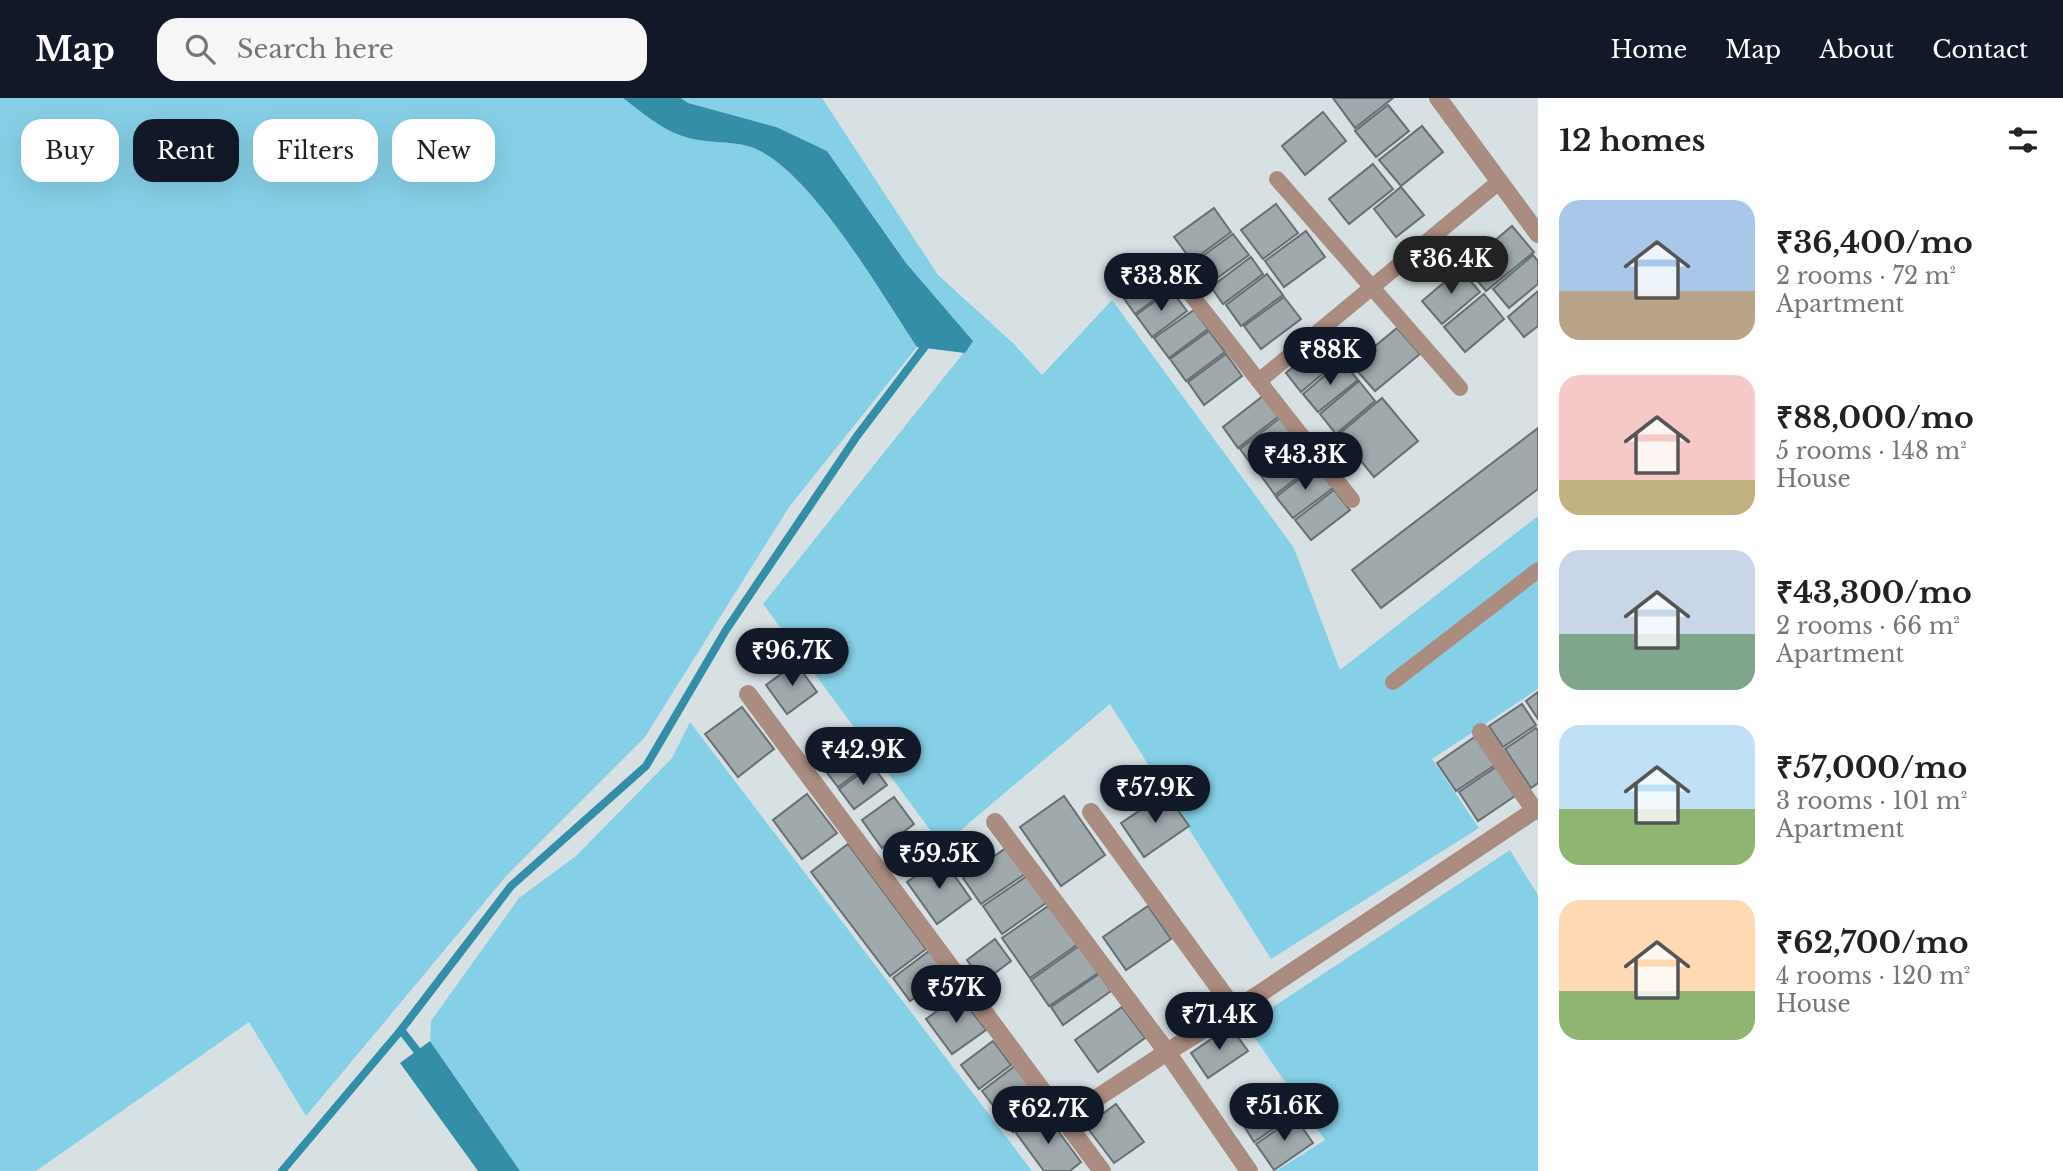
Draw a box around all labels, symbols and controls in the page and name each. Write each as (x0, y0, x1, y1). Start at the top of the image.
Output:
search box (157, 18, 647, 81)
text: Map (35, 29, 115, 70)
icon: search (181, 30, 219, 68)
text: Search here (237, 33, 394, 65)
text: Home (1611, 35, 1687, 64)
text: Map (1725, 35, 1781, 64)
text: About (1819, 35, 1894, 64)
text: Contact (1932, 35, 2028, 64)
chip: Buy (21, 119, 119, 182)
chip: Rent (133, 119, 239, 182)
chip: Filters (253, 119, 378, 182)
chip: New (392, 119, 495, 182)
icon: filters (2004, 121, 2042, 159)
text: 12 homes (1559, 122, 1706, 159)
text: ₹36,400/mo (1776, 224, 1973, 261)
icon: home (1615, 228, 1699, 312)
pin: ₹36.4K (1394, 236, 1508, 296)
text: ₹36.4K (1409, 245, 1493, 273)
pin: ₹33.8K (1104, 254, 1218, 313)
text: ₹33.8K (1120, 262, 1202, 290)
text: 2 rooms · 72 m² (1776, 262, 1956, 290)
text: Apartment (1776, 290, 1904, 318)
pin: ₹88K (1289, 328, 1371, 387)
text: ₹88K (1299, 336, 1361, 364)
text: ₹88,000/mo (1776, 399, 1974, 436)
icon: home (1615, 403, 1699, 487)
pin: ₹43.3K (1248, 432, 1362, 492)
text: 5 rooms · 148 m² (1776, 437, 1967, 465)
text: ₹43.3K (1264, 441, 1346, 469)
text: House (1776, 465, 1851, 493)
text: ₹43,300/mo (1776, 574, 1972, 611)
icon: home (1615, 578, 1699, 662)
text: 2 rooms · 66 m² (1776, 612, 1960, 640)
pin: ₹96.7K (735, 628, 849, 688)
text: ₹96.7K (752, 637, 832, 665)
text: Apartment (1776, 640, 1904, 668)
pin: ₹42.9K (806, 728, 920, 787)
text: ₹42.9K (821, 736, 905, 764)
text: ₹57,000/mo (1776, 749, 1967, 786)
icon: home (1615, 753, 1699, 837)
pin: ₹57.9K (1098, 766, 1212, 825)
text: ₹57.9K (1116, 774, 1194, 802)
text: 3 rooms · 101 m² (1776, 787, 1967, 815)
text: Apartment (1776, 815, 1904, 843)
pin: ₹59.5K (882, 832, 996, 891)
text: ₹59.5K (899, 840, 979, 868)
text: ₹62,700/mo (1776, 924, 1968, 961)
icon: home (1615, 928, 1699, 1012)
text: 4 rooms · 120 m² (1776, 962, 1970, 990)
pin: ₹57K (915, 965, 997, 1025)
text: ₹57K (927, 974, 985, 1002)
text: House (1776, 990, 1851, 1018)
pin: ₹71.4K (1162, 992, 1276, 1052)
text: ₹71.4K (1181, 1001, 1257, 1029)
pin: ₹51.6K (1227, 1084, 1341, 1143)
pin: ₹62.7K (991, 1086, 1105, 1146)
text: ₹51.6K (1246, 1092, 1322, 1120)
text: ₹62.7K (1008, 1095, 1088, 1123)

